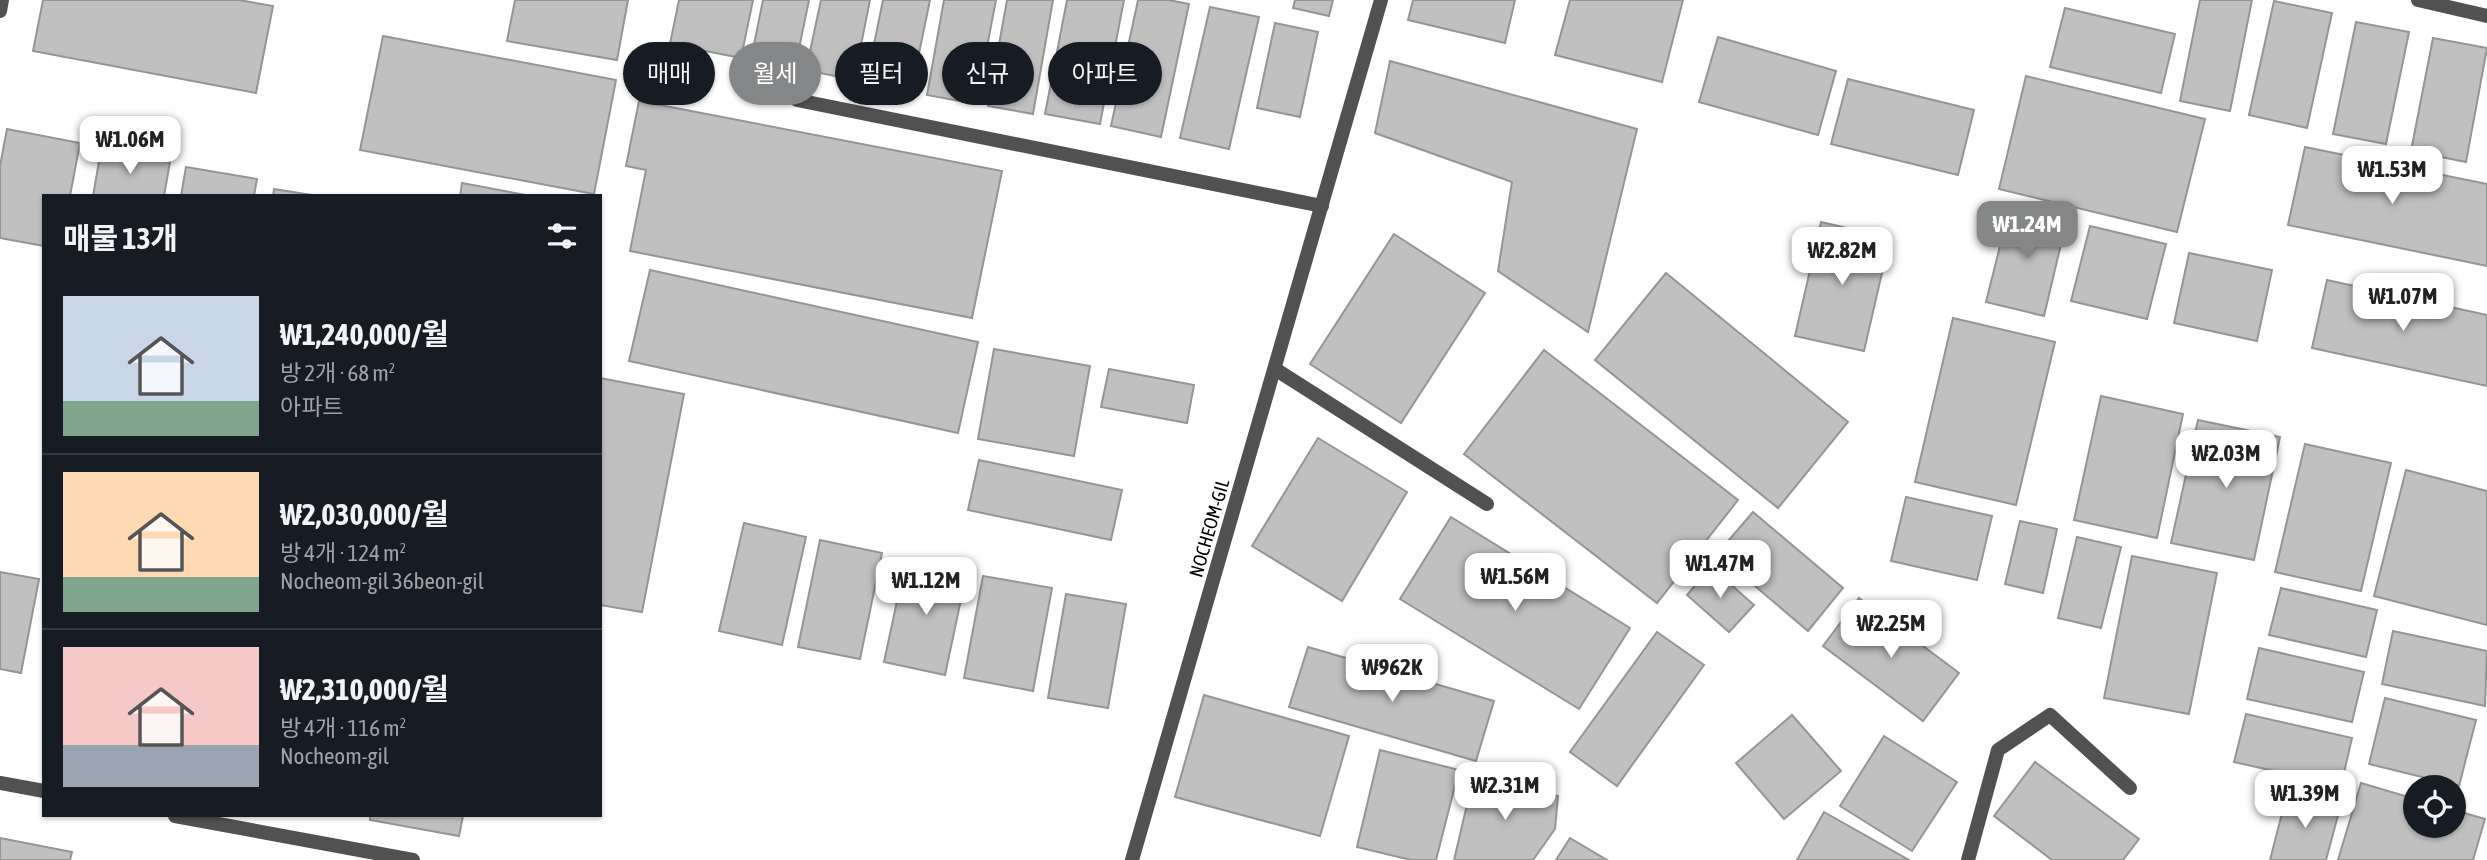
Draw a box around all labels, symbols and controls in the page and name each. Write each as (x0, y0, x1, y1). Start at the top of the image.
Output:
chip: 매매 (623, 42, 715, 105)
chip: 월세 (729, 42, 821, 105)
chip: 필터 (835, 42, 928, 105)
chip: 신규 (942, 42, 1034, 105)
chip: 아파트 (1048, 42, 1162, 105)
pin: ₩1.06M (73, 116, 187, 176)
text: ₩1.06M (96, 126, 164, 152)
pin: ₩1.53M (2335, 146, 2449, 206)
text: ₩1.53M (2358, 156, 2426, 182)
pin: ₩1.24M (1970, 202, 2084, 261)
text: ₩1.24M (1993, 211, 2061, 237)
icon: filters (543, 217, 581, 255)
text: 매물 13개 (63, 221, 178, 255)
pin: ₩2.82M (1785, 228, 1899, 287)
text: ₩2.82M (1808, 237, 1876, 263)
pin: ₩1.07M (2346, 274, 2460, 333)
text: ₩1.07M (2369, 283, 2437, 309)
text: ₩1,240,000/월 (280, 317, 449, 351)
icon: home (119, 324, 203, 408)
text: 방 2개 · 68 m² (280, 360, 395, 386)
text: 아파트 (280, 394, 343, 420)
pin: ₩2.03M (2169, 430, 2283, 490)
text: ₩2.03M (2192, 440, 2260, 466)
street label: NOCHEOM-GIL (1185, 476, 1234, 580)
text: ₩2,030,000/월 (280, 497, 449, 531)
icon: home (119, 500, 203, 584)
text: 방 4개 · 124 m² (280, 540, 406, 566)
pin: ₩1.47M (1663, 540, 1777, 600)
text: ₩1.47M (1686, 550, 1754, 576)
pin: ₩1.56M (1458, 554, 1572, 613)
pin: ₩1.12M (869, 558, 983, 617)
text: ₩1.56M (1481, 563, 1549, 589)
text: ₩1.12M (892, 567, 960, 593)
text: Nocheom-gil 36beon-gil (280, 568, 484, 594)
pin: ₩2.25M (1834, 600, 1948, 660)
text: ₩2.25M (1857, 610, 1925, 636)
pin: ₩962K (1343, 644, 1441, 704)
text: ₩962K (1362, 654, 1422, 680)
text: ₩2,310,000/월 (280, 672, 449, 706)
icon: home (119, 675, 203, 759)
text: 방 4개 · 116 m² (280, 715, 406, 741)
text: Nocheom-gil (280, 743, 389, 769)
pin: ₩2.31M (1448, 762, 1562, 822)
pin: ₩1.39M (2248, 770, 2362, 830)
text: ₩2.31M (1471, 772, 1539, 798)
map controls (2403, 775, 2466, 838)
button: locate (2403, 775, 2466, 838)
text: ₩1.39M (2271, 780, 2339, 806)

